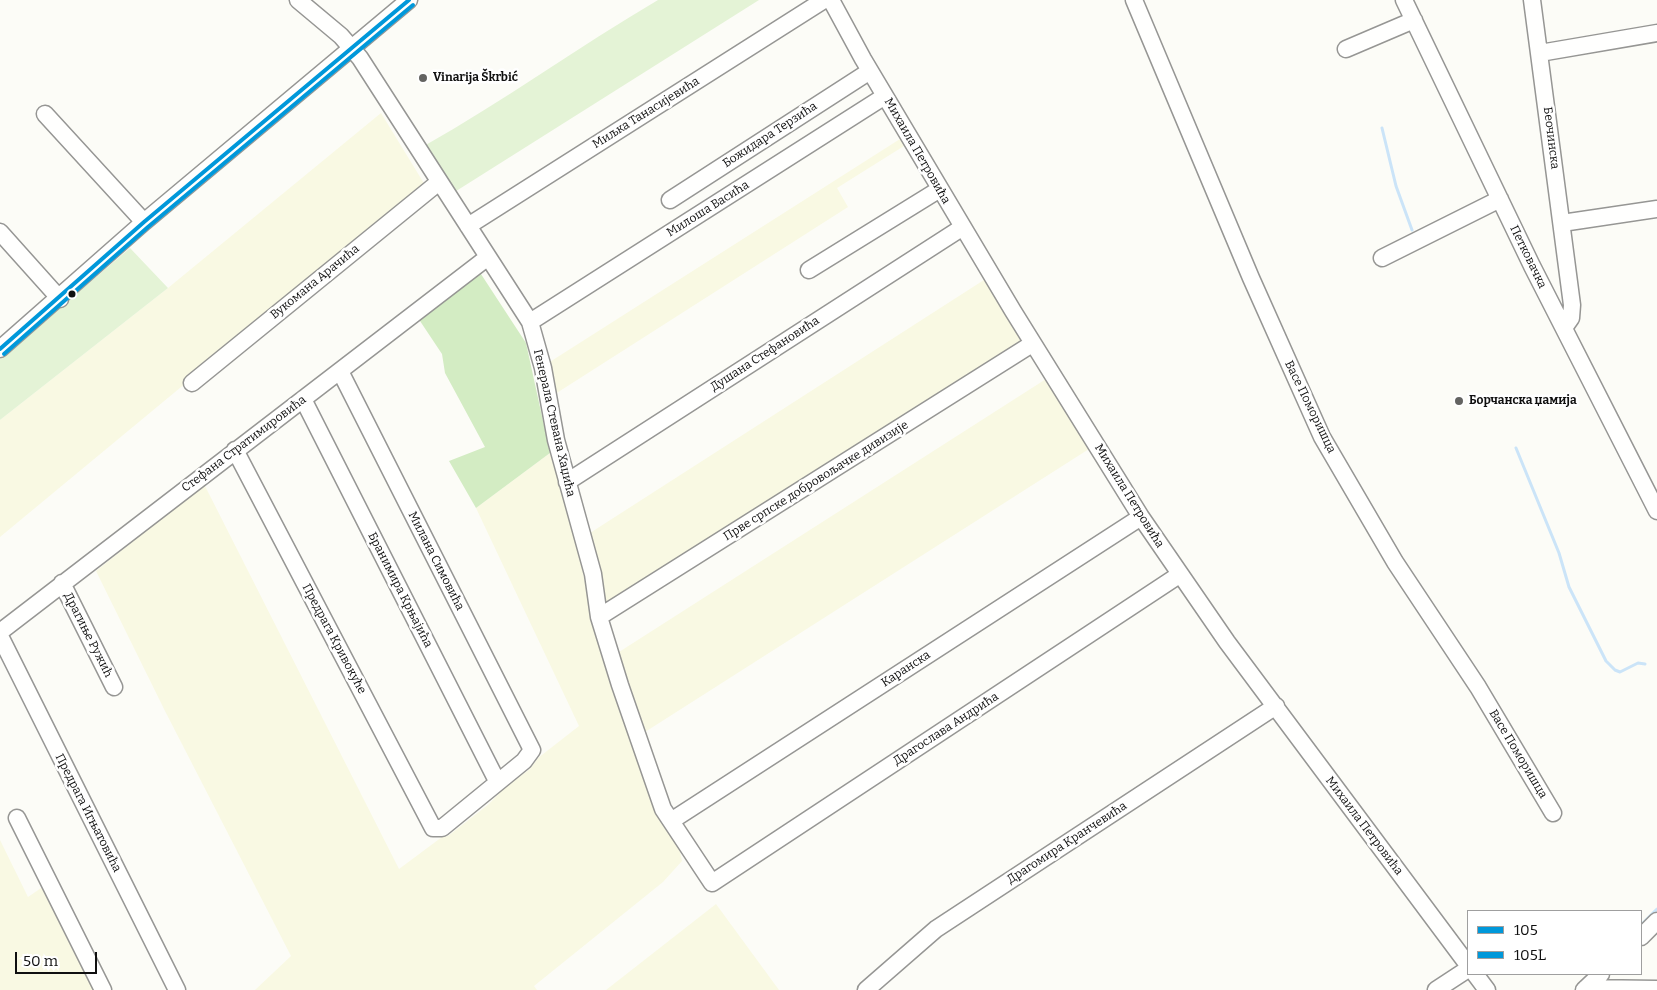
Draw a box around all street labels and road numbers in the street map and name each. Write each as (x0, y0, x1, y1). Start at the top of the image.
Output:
street label: Миљка Танасијевића (590, 74, 702, 152)
street label: Михаила Петровића (881, 96, 953, 206)
street label: Божидара Терзића (720, 99, 820, 171)
street label: Беочинска (1540, 106, 1562, 170)
street label: Милоша Васића (664, 178, 752, 240)
street label: Петковачка (1507, 223, 1549, 291)
street label: Вукомана Арачића (268, 242, 362, 322)
street label: Душана Стефановића (708, 313, 822, 395)
street label: Генерала Стевана Хаџића (530, 348, 578, 498)
street label: Васе Поморишца (1281, 358, 1339, 456)
street label: Стефана Стратимировића (179, 393, 309, 495)
street label: Прве српске добровољачке дивизије (721, 418, 911, 544)
street label: Михаила Петровића (1091, 441, 1167, 551)
street label: Милана Симовића (405, 509, 467, 613)
street label: Бранимира Крњајића (365, 530, 435, 650)
street label: Предрага Кривокуће (299, 582, 369, 696)
street label: Драгиње Ружић (60, 590, 116, 680)
street label: Каранска (879, 648, 933, 690)
street label: Драгослава Андрића (891, 690, 1001, 768)
street label: Васе Поморишца (1486, 707, 1550, 801)
street label: Предрага Игњатовића (52, 751, 124, 875)
street label: Михаила Петровића (1322, 774, 1406, 878)
street label: Драгомира Кранчевића (1005, 799, 1129, 887)

